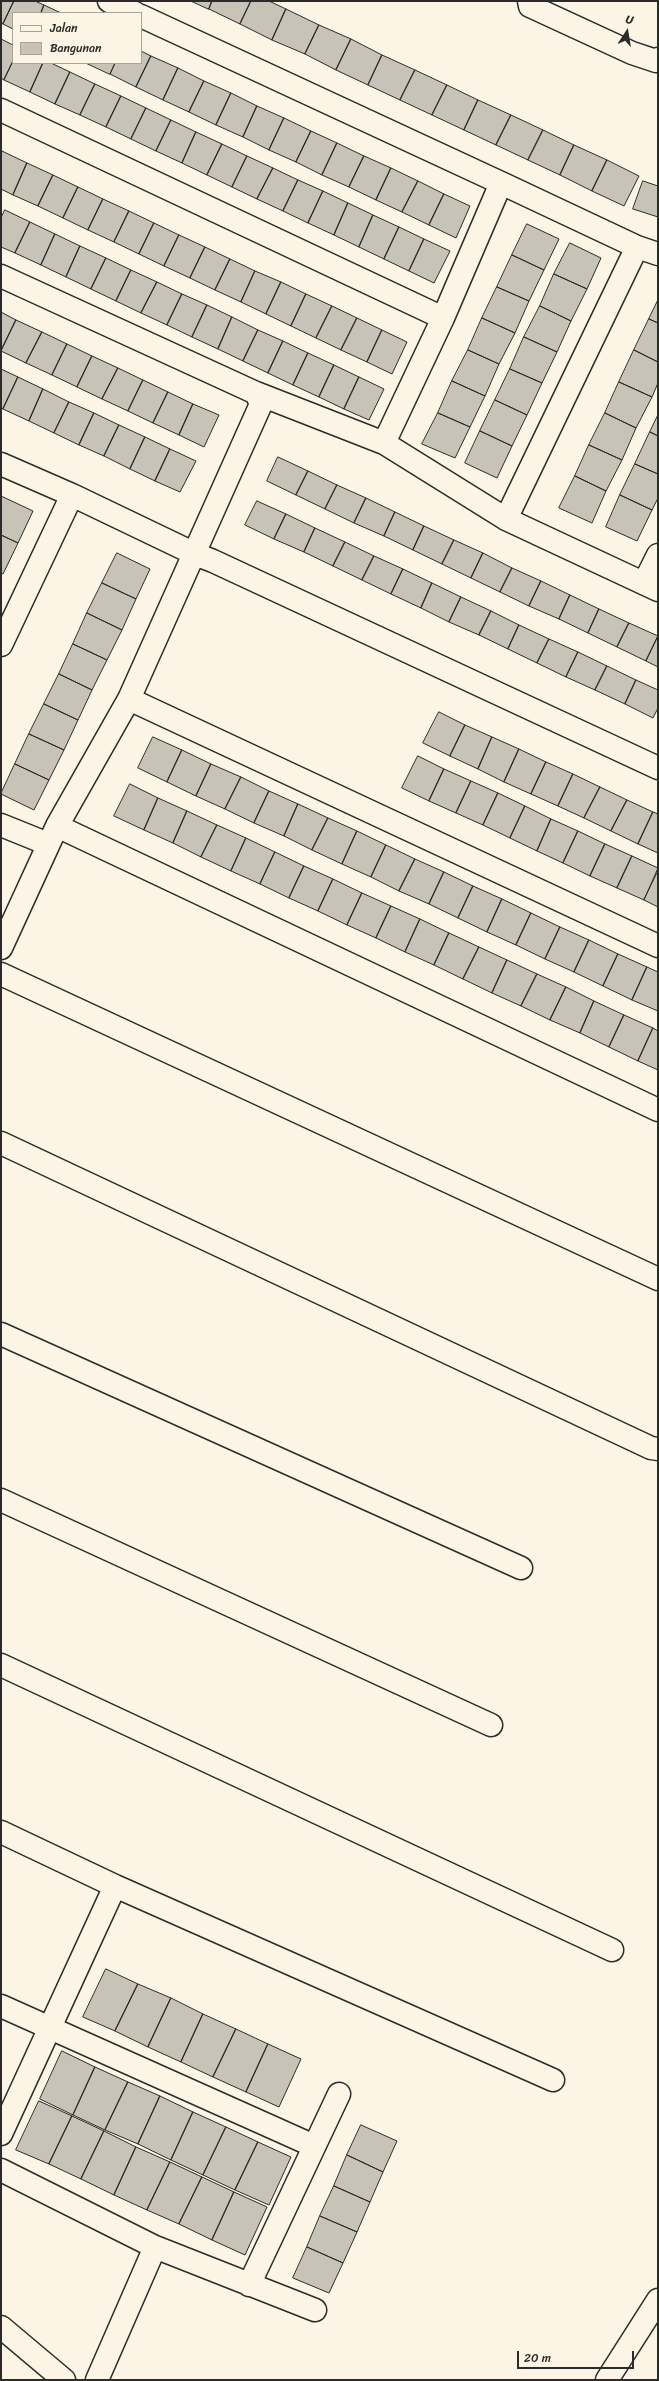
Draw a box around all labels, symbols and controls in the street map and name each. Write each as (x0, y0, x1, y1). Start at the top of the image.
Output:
text: U (624, 10, 635, 30)
legend (12, 12, 142, 64)
north arrow (607, 12, 647, 52)
text: Jalan (50, 17, 78, 39)
text: Bangunan (50, 37, 102, 59)
scale bar (519, 2343, 636, 2369)
text: 20 m (524, 2347, 551, 2369)

